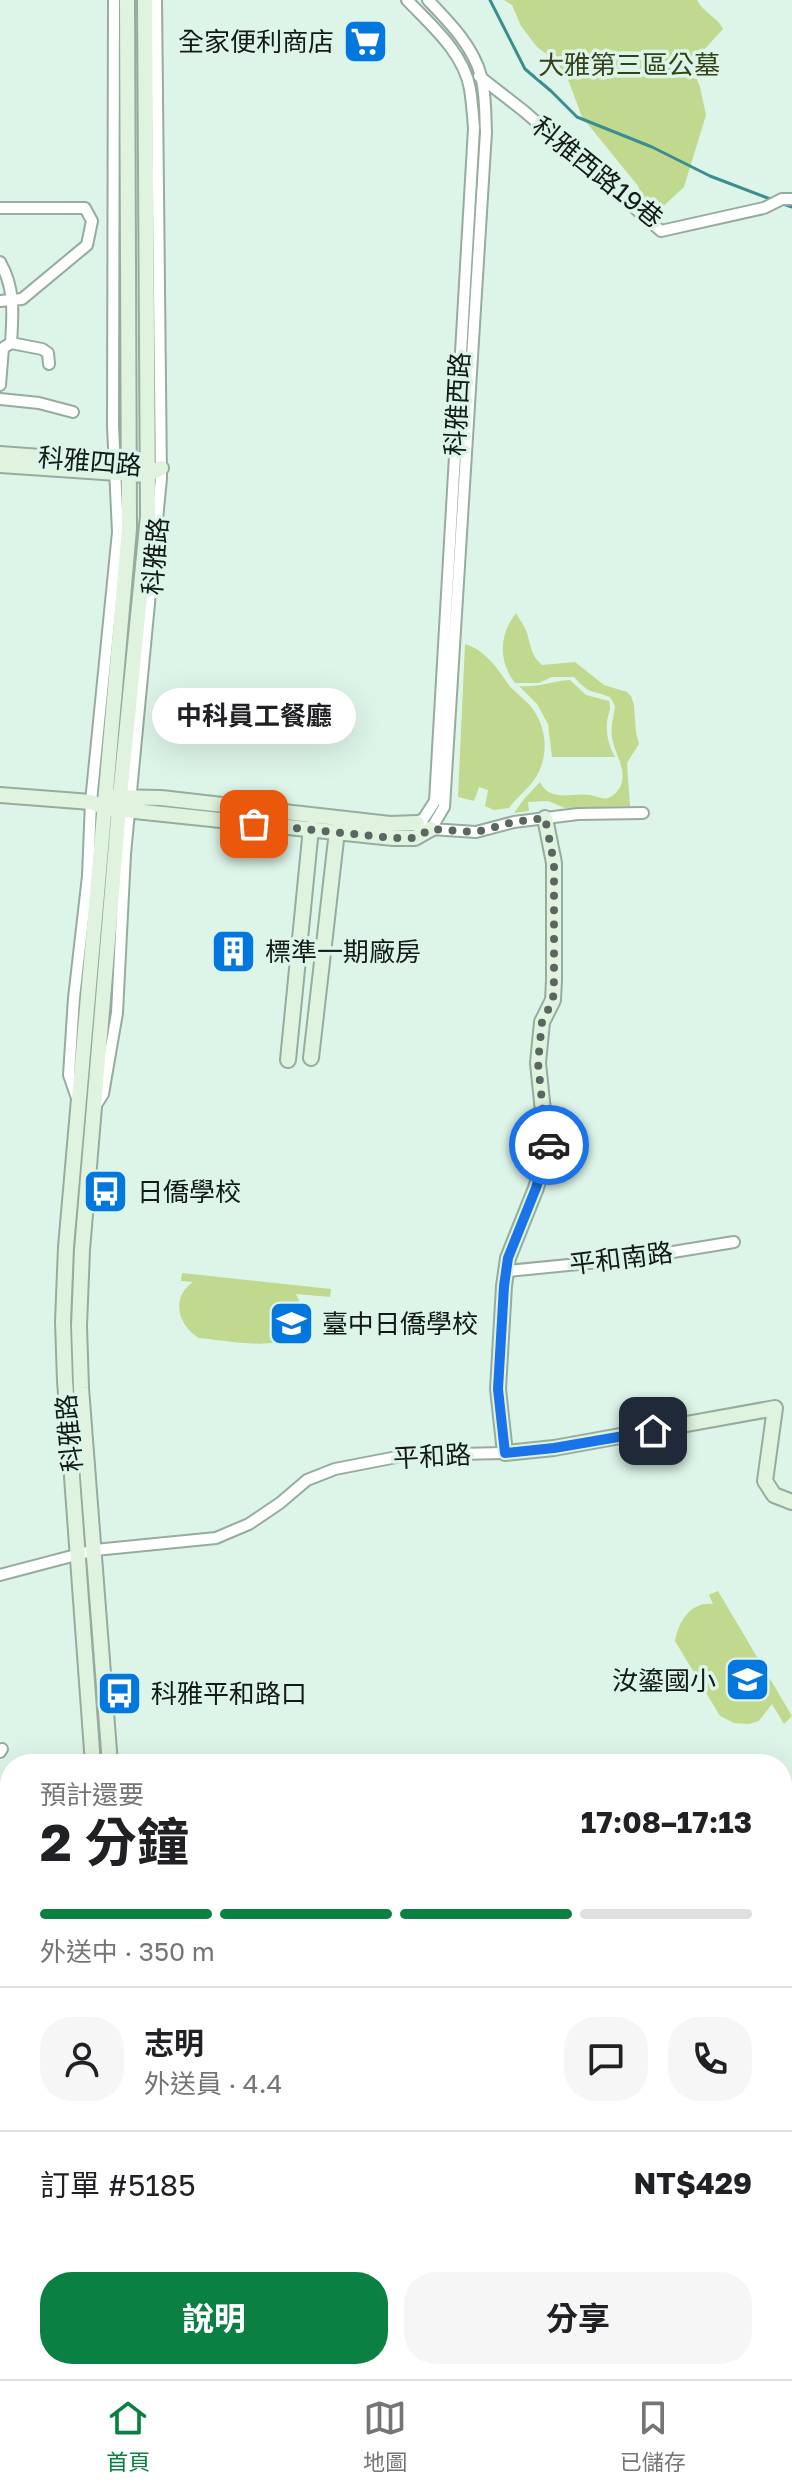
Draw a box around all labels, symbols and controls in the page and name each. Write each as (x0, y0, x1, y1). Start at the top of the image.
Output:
supermarket icon: 全家便利商店 (341, 17, 389, 65)
place label: 全家便利商店 (178, 26, 334, 57)
park label: 大雅第三區公墓 (538, 49, 720, 80)
street label: 科雅西路19巷 (527, 110, 669, 234)
street label: 科雅西路 (439, 351, 475, 457)
street label: 科雅四路 (37, 441, 143, 481)
street label: 科雅路 (136, 516, 174, 596)
callout: 中科員工餐廳 (152, 688, 356, 744)
text: 中科員工餐廳 (176, 700, 332, 731)
pin (220, 790, 288, 858)
icon: bag (232, 802, 276, 846)
building icon: 標準一期廠房 (210, 927, 258, 975)
place label: 標準一期廠房 (265, 936, 421, 967)
courier (509, 1105, 589, 1185)
icon: car (527, 1123, 571, 1167)
bus stop icon: 日僑學校 (82, 1167, 130, 1215)
place label: 日僑學校 (137, 1176, 241, 1207)
street label: 平和南路 (567, 1236, 675, 1280)
school or university icon: 臺中日僑學校 (267, 1299, 315, 1347)
place label: 臺中日僑學校 (322, 1308, 478, 1339)
street label: 科雅路 (50, 1393, 88, 1473)
pin (619, 1397, 687, 1465)
icon: home (631, 1409, 675, 1453)
street label: 平和路 (392, 1438, 472, 1474)
school or university icon: 汝鎏國小 (723, 1656, 771, 1704)
place label: 汝鎏國小 (612, 1665, 716, 1696)
bus stop icon: 科雅平和路口 (96, 1669, 144, 1717)
place label: 科雅平和路口 (151, 1678, 307, 1709)
text: 預計還要 (40, 1779, 144, 1810)
text: 17:08–17:13 (581, 1804, 752, 1840)
text: 2 分鐘 (40, 1810, 189, 1872)
text: 外送中 · 350 m (40, 1936, 215, 1967)
button: person (40, 2017, 124, 2101)
button: chat (564, 2017, 648, 2101)
button: phone (668, 2017, 752, 2101)
text: 志明 (144, 2025, 204, 2061)
text: 外送員 · 4.4 (144, 2068, 282, 2099)
text: NT$429 (634, 2165, 752, 2201)
text: 訂單 #5185 (40, 2167, 196, 2203)
button: 說明 (40, 2272, 388, 2364)
button: 分享 (404, 2272, 752, 2364)
tab: 首頁 (106, 2396, 150, 2476)
tab: 地圖 (363, 2396, 407, 2476)
tab: 已儲存 (620, 2396, 686, 2476)

